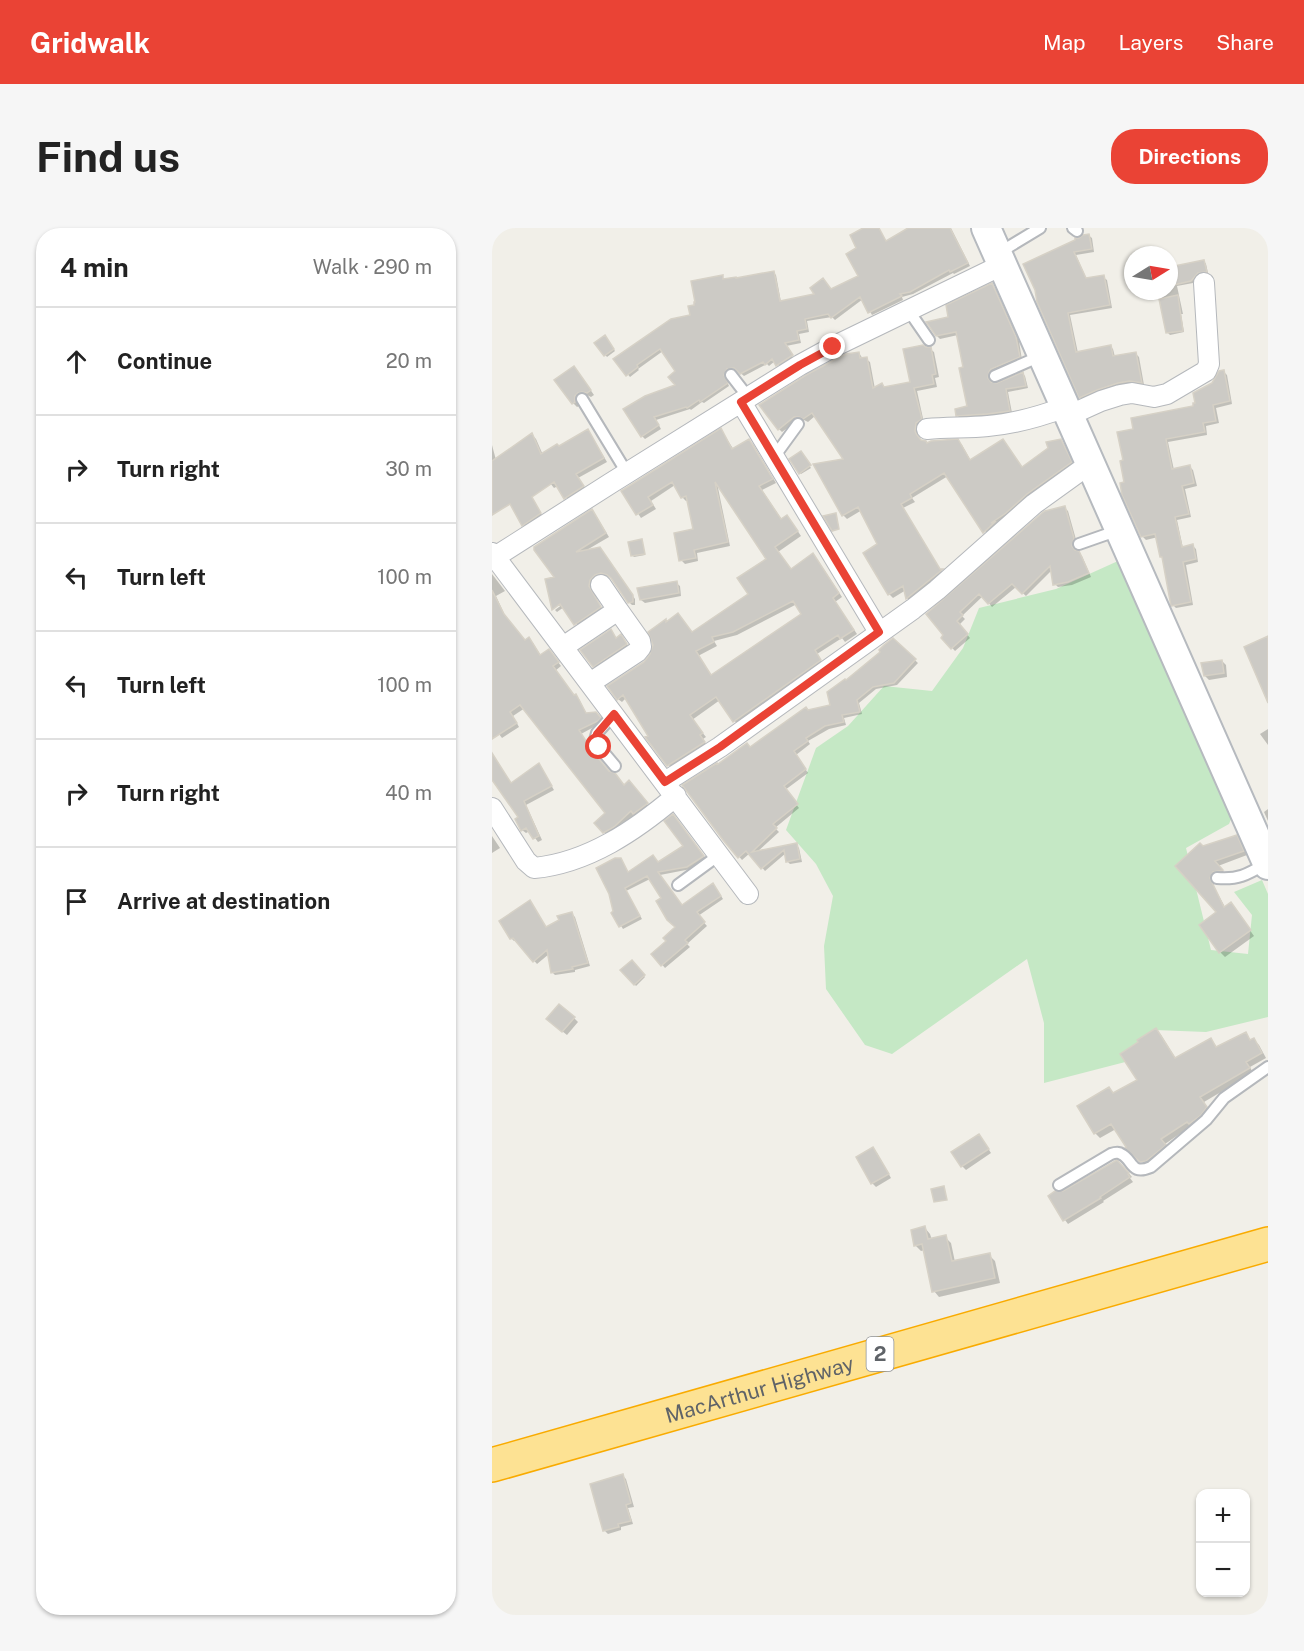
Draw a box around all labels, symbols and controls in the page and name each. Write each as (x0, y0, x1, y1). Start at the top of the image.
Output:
text: Gridwalk (30, 26, 150, 59)
text: Map (1043, 30, 1086, 55)
text: Layers (1119, 30, 1183, 55)
text: Share (1216, 30, 1274, 55)
button: Directions (1111, 129, 1268, 184)
text: Find us (36, 132, 180, 181)
north arrow (1124, 246, 1178, 300)
text: 4 min (60, 252, 129, 283)
text: Walk · 290 m (313, 255, 432, 279)
route end (819, 333, 845, 359)
icon: ahead (60, 345, 93, 378)
text: Continue (117, 348, 212, 374)
text: 20 m (386, 349, 432, 373)
icon: right (60, 453, 93, 486)
text: Turn right (117, 456, 220, 482)
text: 30 m (385, 457, 432, 481)
icon: left (60, 561, 93, 594)
text: Turn left (117, 564, 206, 590)
text: 100 m (377, 565, 432, 589)
icon: left (60, 669, 93, 702)
text: Turn left (117, 672, 206, 698)
text: 100 m (377, 673, 432, 697)
route start (585, 733, 611, 759)
icon: right (60, 777, 93, 810)
text: Turn right (117, 780, 220, 806)
text: 40 m (385, 781, 432, 805)
icon: arrive (60, 885, 93, 918)
text: Arrive at destination (117, 888, 330, 914)
road number: 2 (866, 1337, 894, 1371)
street label: MacArthur Highway (662, 1350, 857, 1428)
map controls (1196, 1489, 1250, 1597)
button: + (1196, 1489, 1250, 1543)
button: − (1196, 1543, 1250, 1597)

